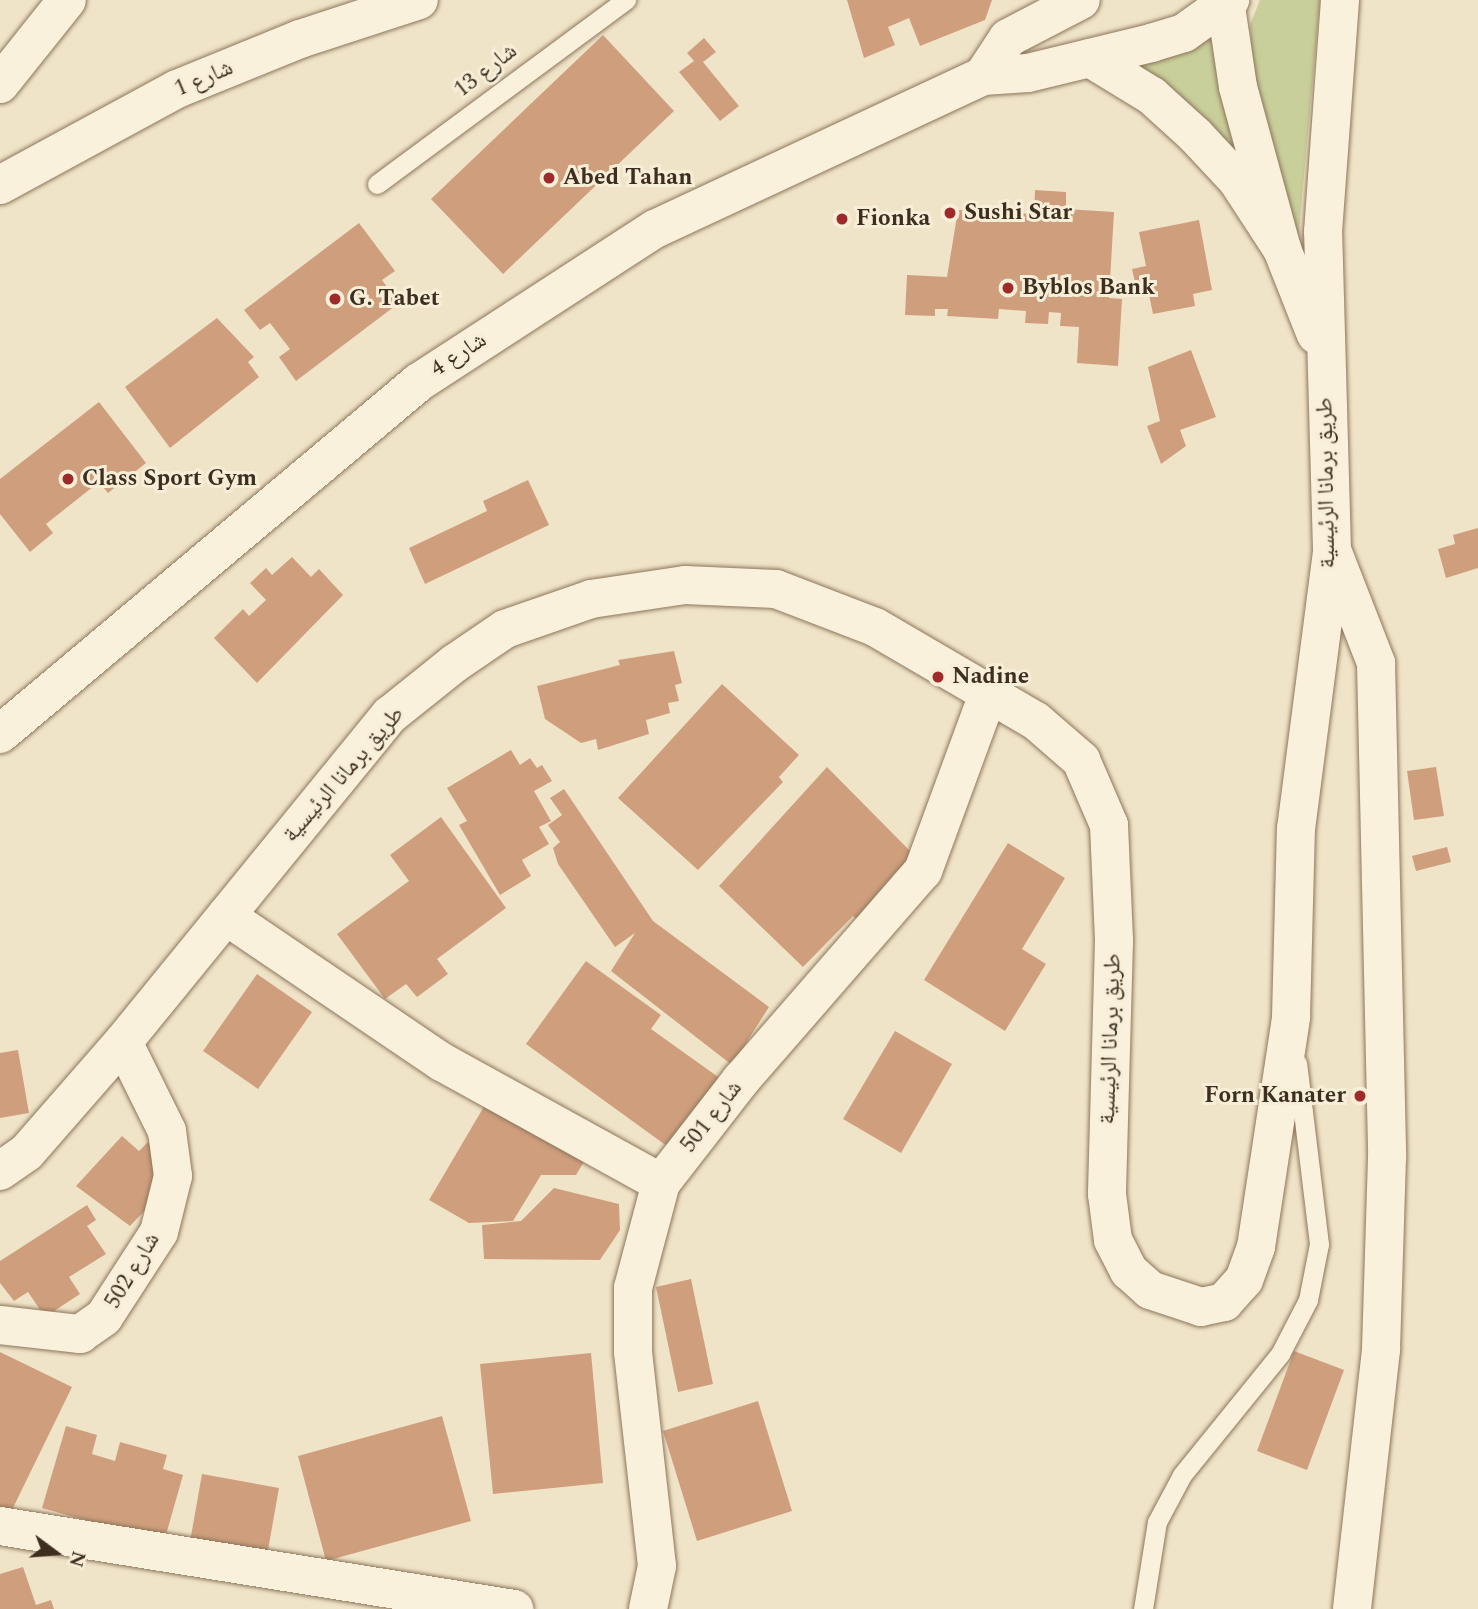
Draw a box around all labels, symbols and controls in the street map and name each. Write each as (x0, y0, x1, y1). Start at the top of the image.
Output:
street label: شارع 13 (449, 38, 523, 104)
street label: شارع 1 (171, 54, 237, 104)
place label: Abed Tahan (563, 164, 692, 192)
marker: Abed Tahan (541, 170, 557, 186)
place label: Sushi Star (964, 199, 1072, 227)
place label: Fionka (856, 205, 930, 233)
marker: Sushi Star (942, 205, 958, 221)
marker: Fionka (834, 211, 850, 227)
place label: Byblos Bank (1022, 274, 1155, 302)
marker: Byblos Bank (1000, 280, 1016, 296)
place label: G. Tabet (349, 285, 440, 313)
marker: G. Tabet (327, 291, 343, 307)
street label: شارع 4 (426, 327, 492, 383)
street label: طريق برمانا الرئيسية (1312, 397, 1342, 569)
place label: Class Sport Gym (82, 465, 257, 493)
marker: Class Sport Gym (60, 471, 76, 487)
place label: Nadine (952, 663, 1029, 691)
marker: Nadine (930, 669, 946, 685)
street label: طريق برمانا الرئيسية (278, 701, 410, 849)
street label: طريق برمانا الرئيسية (1094, 953, 1128, 1125)
street label: شارع 501 (675, 1075, 749, 1159)
place label: Forn Kanater (1204, 1082, 1346, 1110)
marker: Forn Kanater (1352, 1088, 1368, 1104)
street label: شارع 502 (100, 1228, 166, 1314)
north arrow (21, 1518, 91, 1588)
text: N (61, 1547, 93, 1570)

